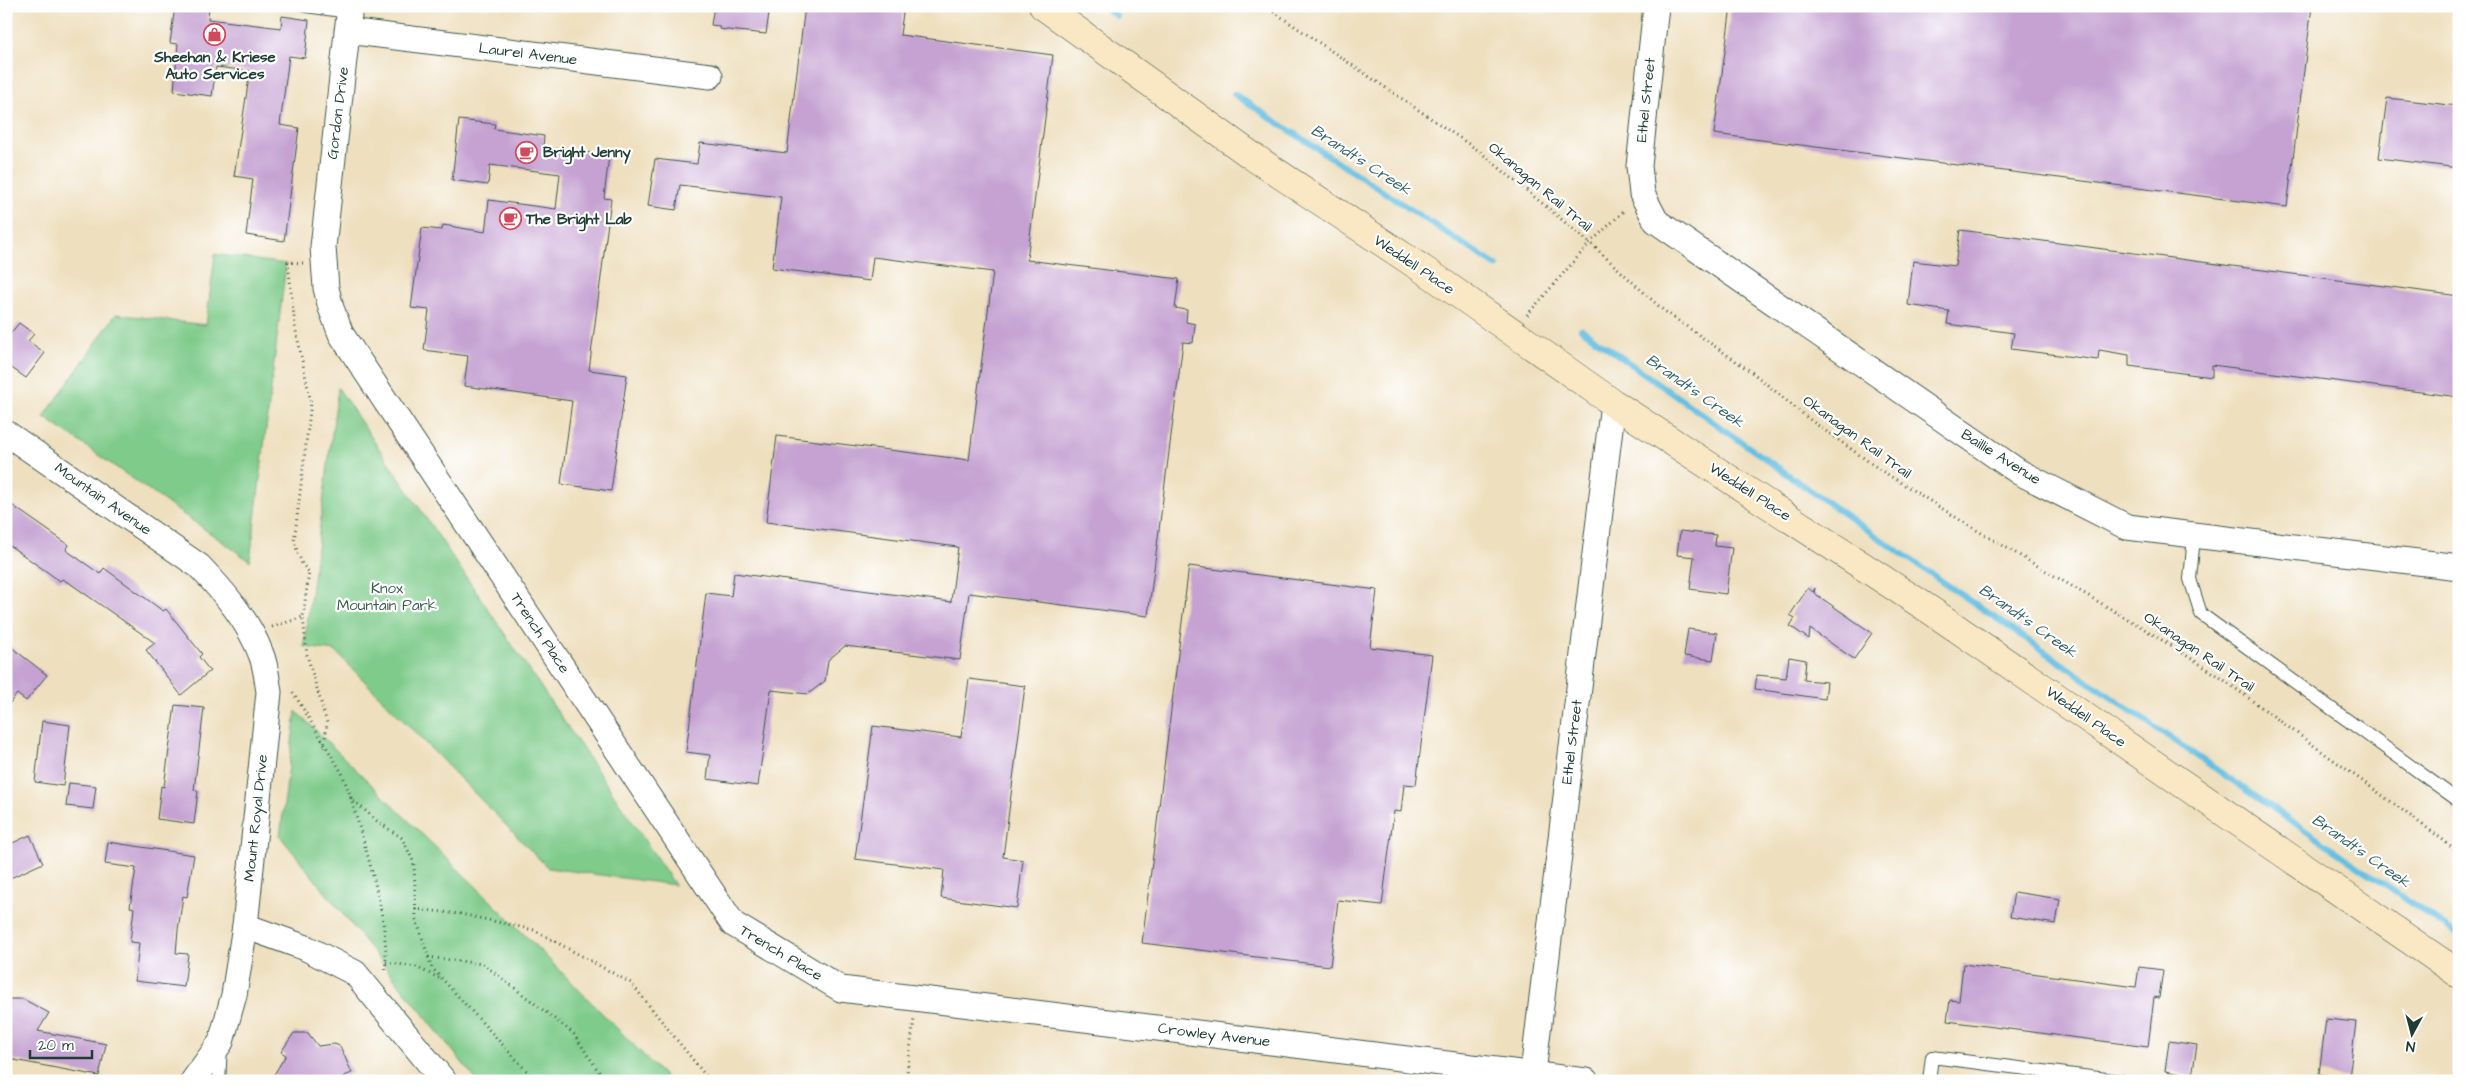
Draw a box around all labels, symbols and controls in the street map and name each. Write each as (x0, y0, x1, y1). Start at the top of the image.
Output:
shop icon: Sheehan & Kriese Auto Services (203, 22, 227, 46)
street label: Laurel Avenue (478, 38, 578, 70)
place label: Sheehan & Kriese Auto Services (153, 47, 276, 85)
street label: Ethel Street (1631, 57, 1661, 143)
street label: Gordon Drive (322, 66, 354, 160)
water label: Brandt's Creek (1307, 119, 1416, 201)
street label: Okanagan Rail Trail (1483, 137, 1596, 238)
cafe icon: Bright Jenny (515, 140, 539, 164)
place label: Bright Jenny (543, 142, 631, 165)
cafe icon: The Bright Lab (498, 207, 522, 231)
place label: The Bright Lab (525, 209, 632, 232)
street label: Weddell Place (1369, 230, 1459, 300)
water label: Brandt's Creek (1641, 349, 1750, 434)
street label: Okanagan Rail Trail (1798, 390, 1916, 484)
street label: Baillie Avenue (1957, 424, 2045, 490)
street label: Mountain Avenue (50, 458, 156, 540)
street label: Weddell Place (1705, 458, 1795, 526)
park label: Knox Mountain Park (337, 578, 437, 616)
water label: Brandt's Creek (1974, 579, 2083, 664)
street label: Trench Place (505, 588, 575, 678)
street label: Okanagan Rail Trail (2139, 607, 2259, 698)
street label: Weddell Place (2042, 682, 2130, 752)
street label: Ethel Street (1556, 698, 1588, 786)
street label: Mount Royal Drive (239, 753, 274, 883)
water label: Brandt's Creek (2307, 809, 2416, 894)
street label: Trench Place (736, 920, 826, 986)
north arrow (2388, 1010, 2438, 1060)
street label: Crowley Avenue (1157, 1018, 1271, 1053)
scale bar (30, 1027, 92, 1059)
text: 20 m (38, 1035, 74, 1056)
text: N (2405, 1035, 2416, 1056)

